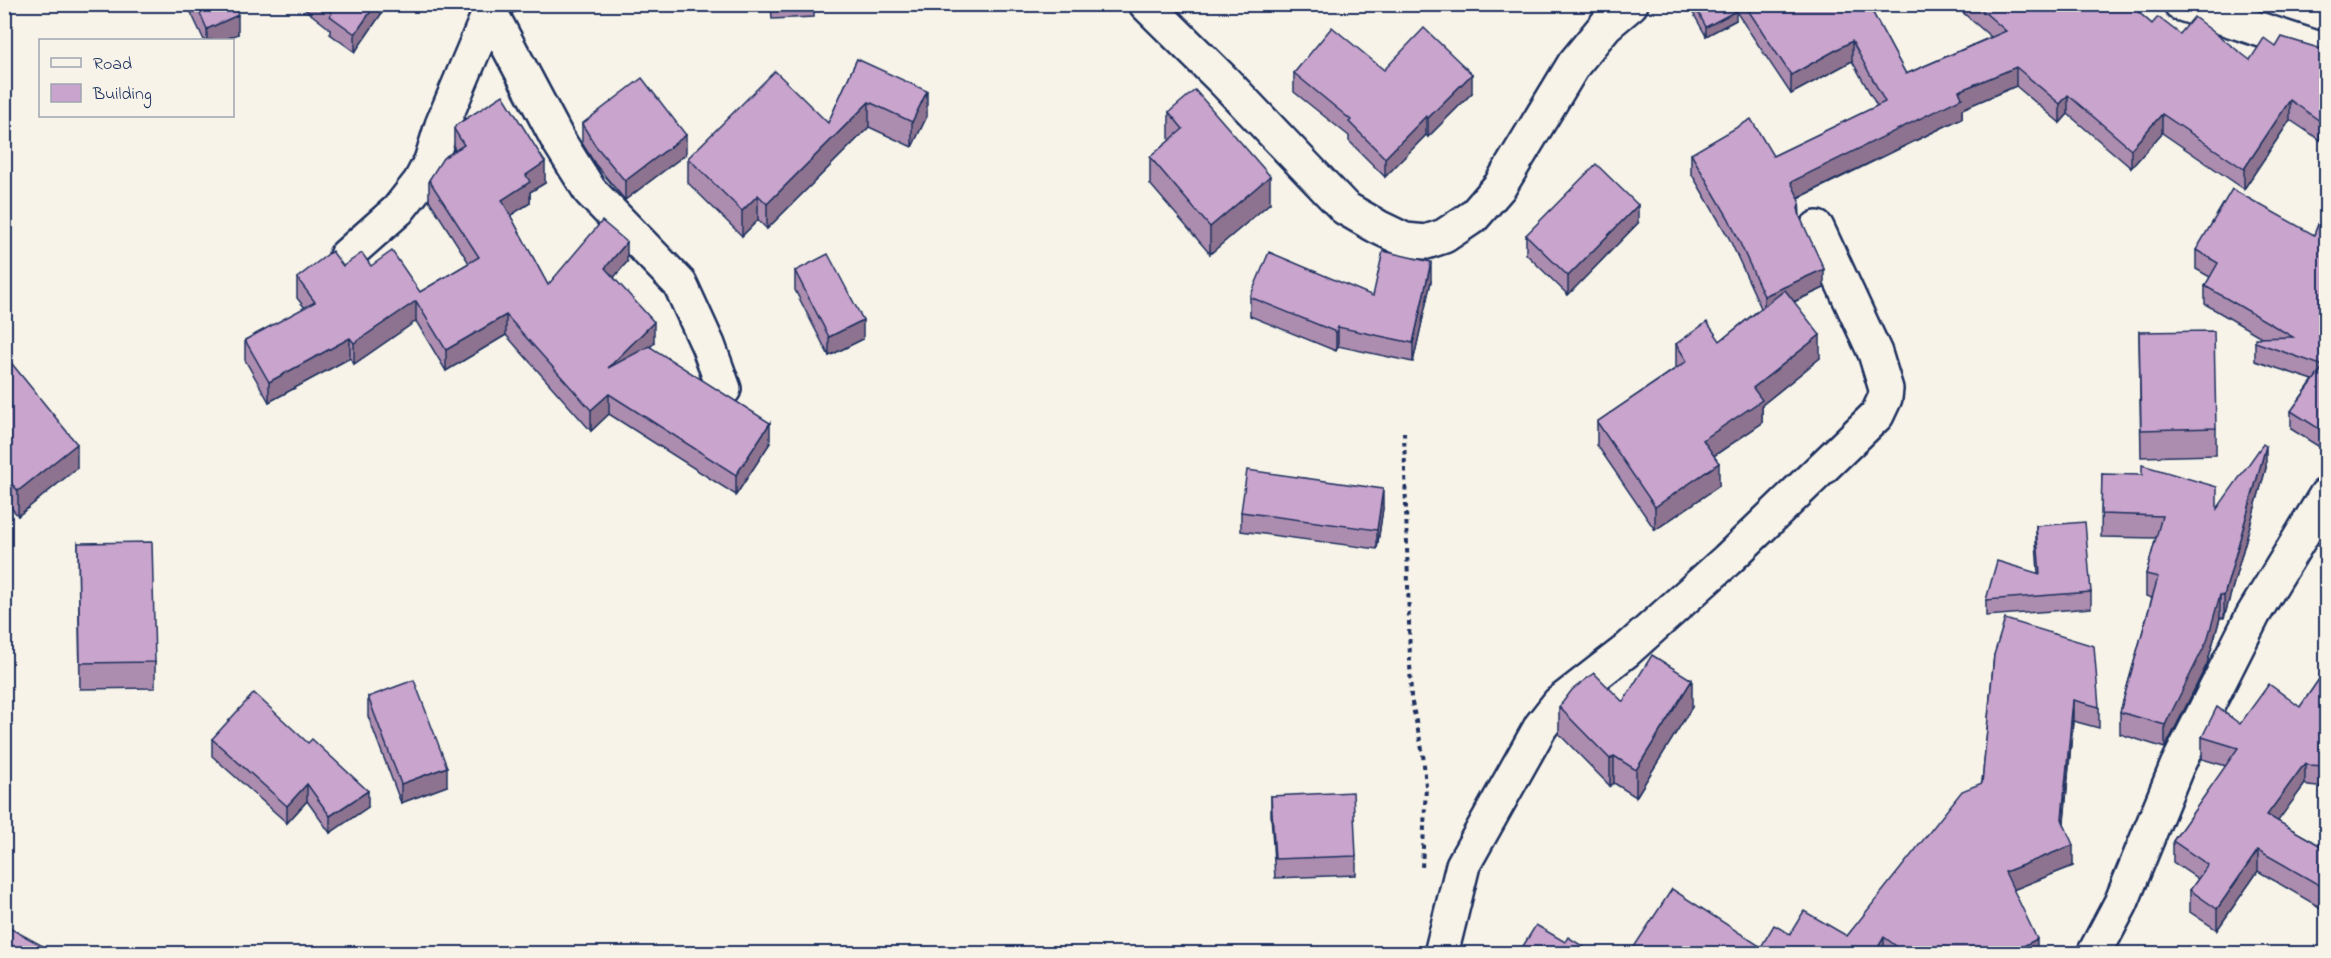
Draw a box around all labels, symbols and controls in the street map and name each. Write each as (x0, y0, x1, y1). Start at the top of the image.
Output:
legend (39, 39, 234, 117)
text: Road (93, 52, 132, 78)
text: Building (92, 82, 152, 109)

